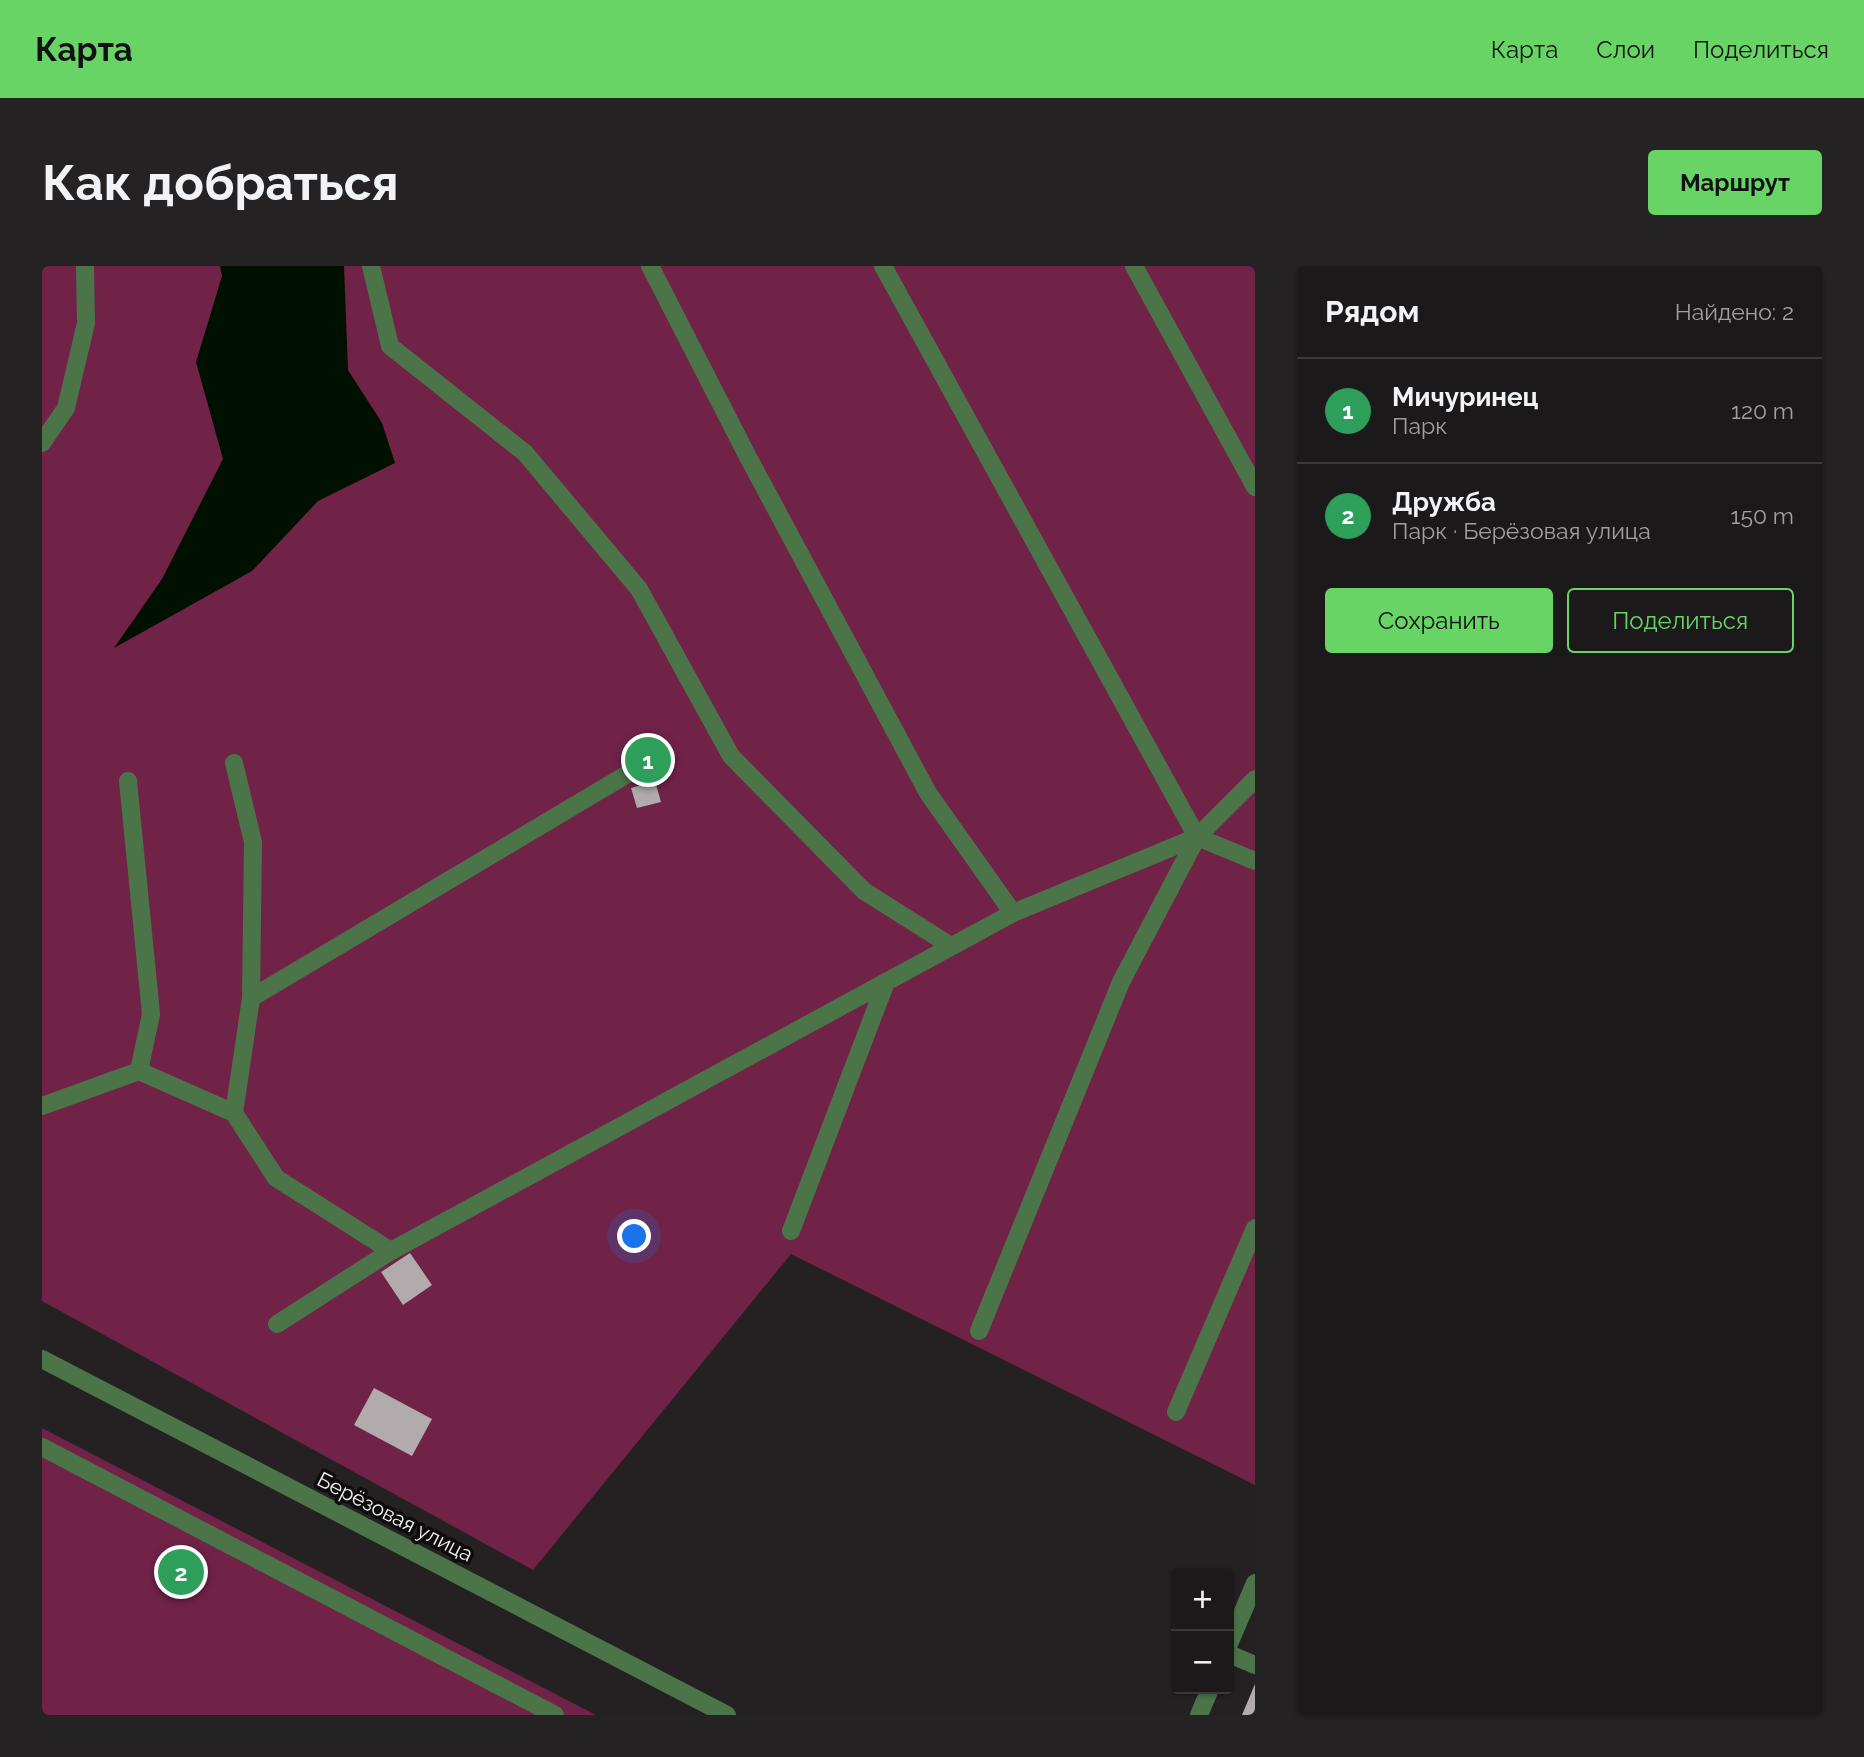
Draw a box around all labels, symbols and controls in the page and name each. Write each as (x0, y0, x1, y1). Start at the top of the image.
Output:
text: Карта (35, 30, 133, 69)
text: Карта (1491, 35, 1558, 64)
text: Слои (1596, 35, 1655, 64)
text: Поделиться (1693, 35, 1829, 64)
button: Маршрут (1648, 150, 1822, 215)
text: Как добраться (42, 154, 399, 211)
text: Рядом (1325, 294, 1419, 329)
text: Найдено: 2 (1675, 298, 1794, 325)
text: Мичуринец (1392, 382, 1539, 412)
text: 1 (1342, 397, 1354, 424)
text: 120 m (1731, 397, 1794, 424)
text: Парк (1392, 412, 1447, 439)
text: Дружба (1392, 487, 1496, 517)
text: 2 (1342, 502, 1354, 529)
text: 150 m (1731, 502, 1794, 529)
text: Парк · Берёзовая улица (1392, 517, 1651, 544)
button: Сохранить (1325, 588, 1553, 653)
button: Поделиться (1567, 588, 1794, 653)
pin: 1 (625, 734, 671, 786)
your location (617, 1219, 651, 1253)
street label: Берёзовая улица (313, 1467, 477, 1567)
pin: 2 (158, 1546, 204, 1598)
map controls (1171, 1568, 1234, 1694)
button: + (1171, 1568, 1234, 1631)
button: − (1171, 1631, 1234, 1694)

